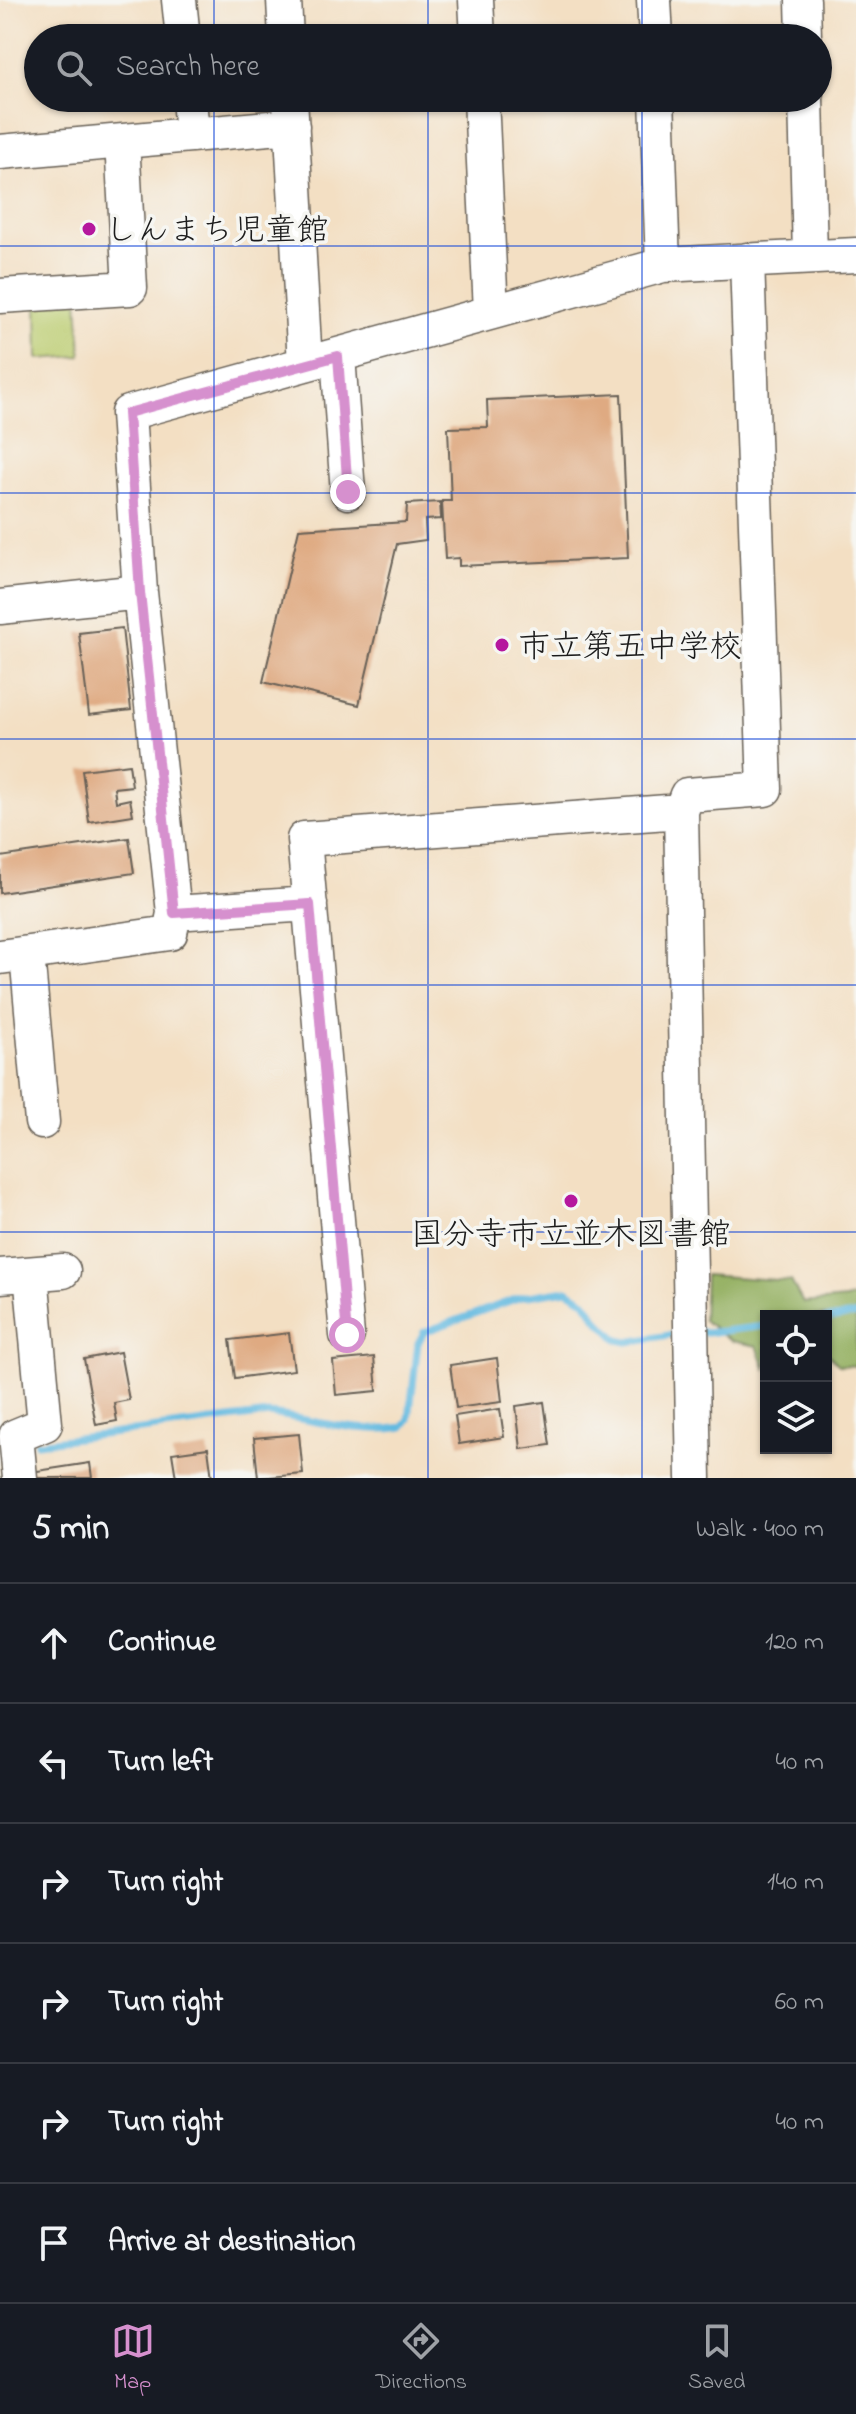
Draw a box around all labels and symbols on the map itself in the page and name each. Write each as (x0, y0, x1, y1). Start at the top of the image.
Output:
place label: しんまち児童館 (105, 209, 329, 256)
marker: しんまち児童館 (80, 220, 98, 238)
route end (330, 474, 366, 510)
place label: 市立第五中学校 (518, 625, 742, 672)
marker: 市立第五中学校 (493, 636, 511, 654)
marker: 国分寺市立並木図書館 (562, 1192, 580, 1210)
place label: 国分寺市立並木図書館 (411, 1213, 731, 1260)
route start (329, 1317, 365, 1353)

